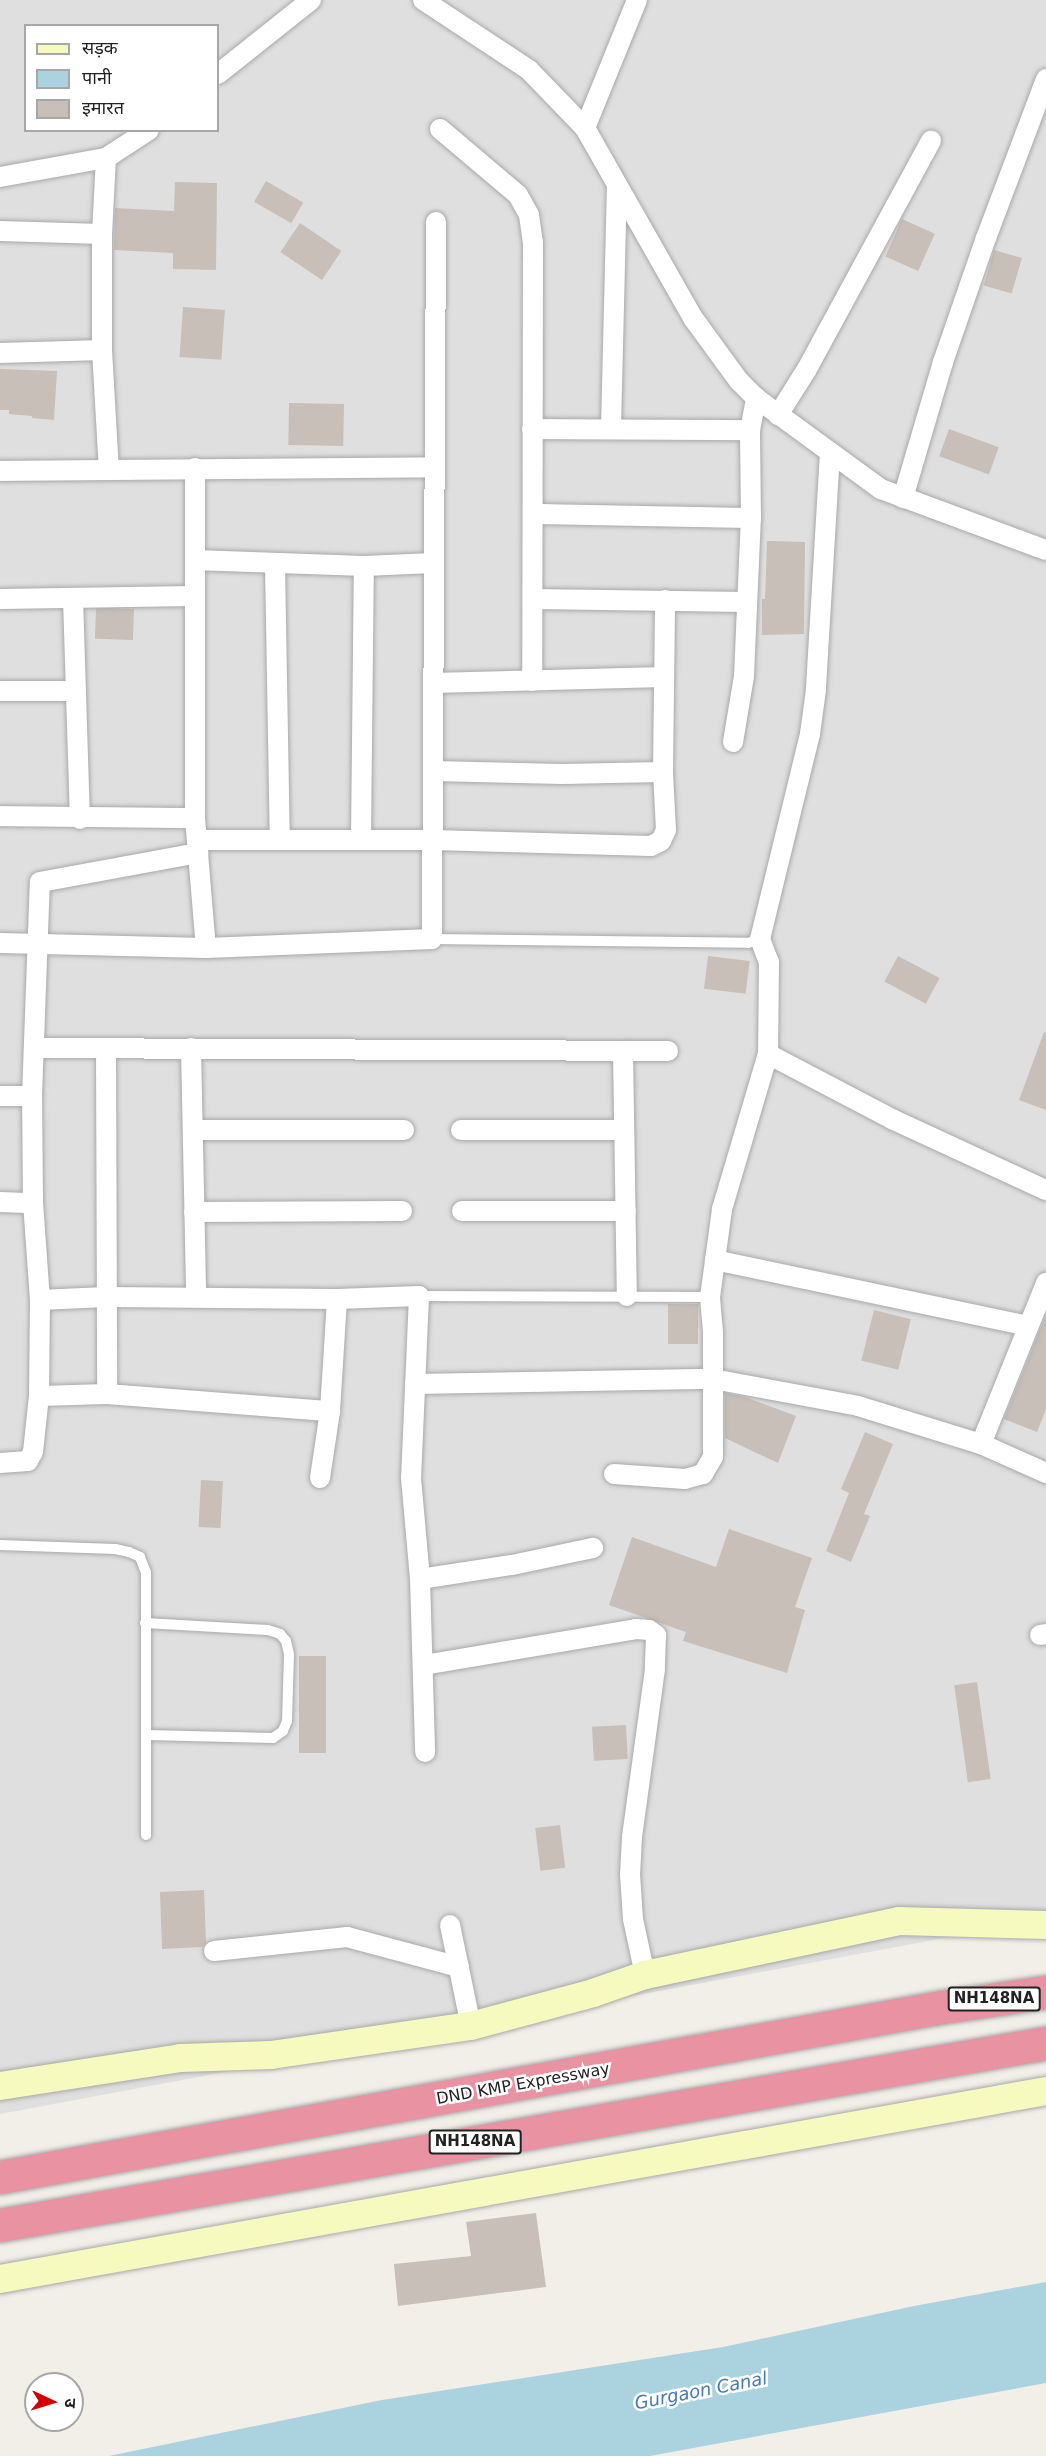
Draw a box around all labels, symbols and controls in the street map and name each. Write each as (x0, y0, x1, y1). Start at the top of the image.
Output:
legend (24, 24, 219, 132)
text: सड़क (82, 37, 118, 58)
text: पानी (82, 67, 112, 88)
text: इमारत (82, 97, 124, 118)
road number: NH148NA (948, 1987, 1040, 2011)
street label: DND KMP Expressway (435, 2059, 611, 2109)
road number: NH148NA (428, 2130, 522, 2154)
water label: Gurgaon Canal (633, 2368, 769, 2414)
north arrow (24, 2372, 84, 2432)
text: उ (61, 2398, 80, 2408)

